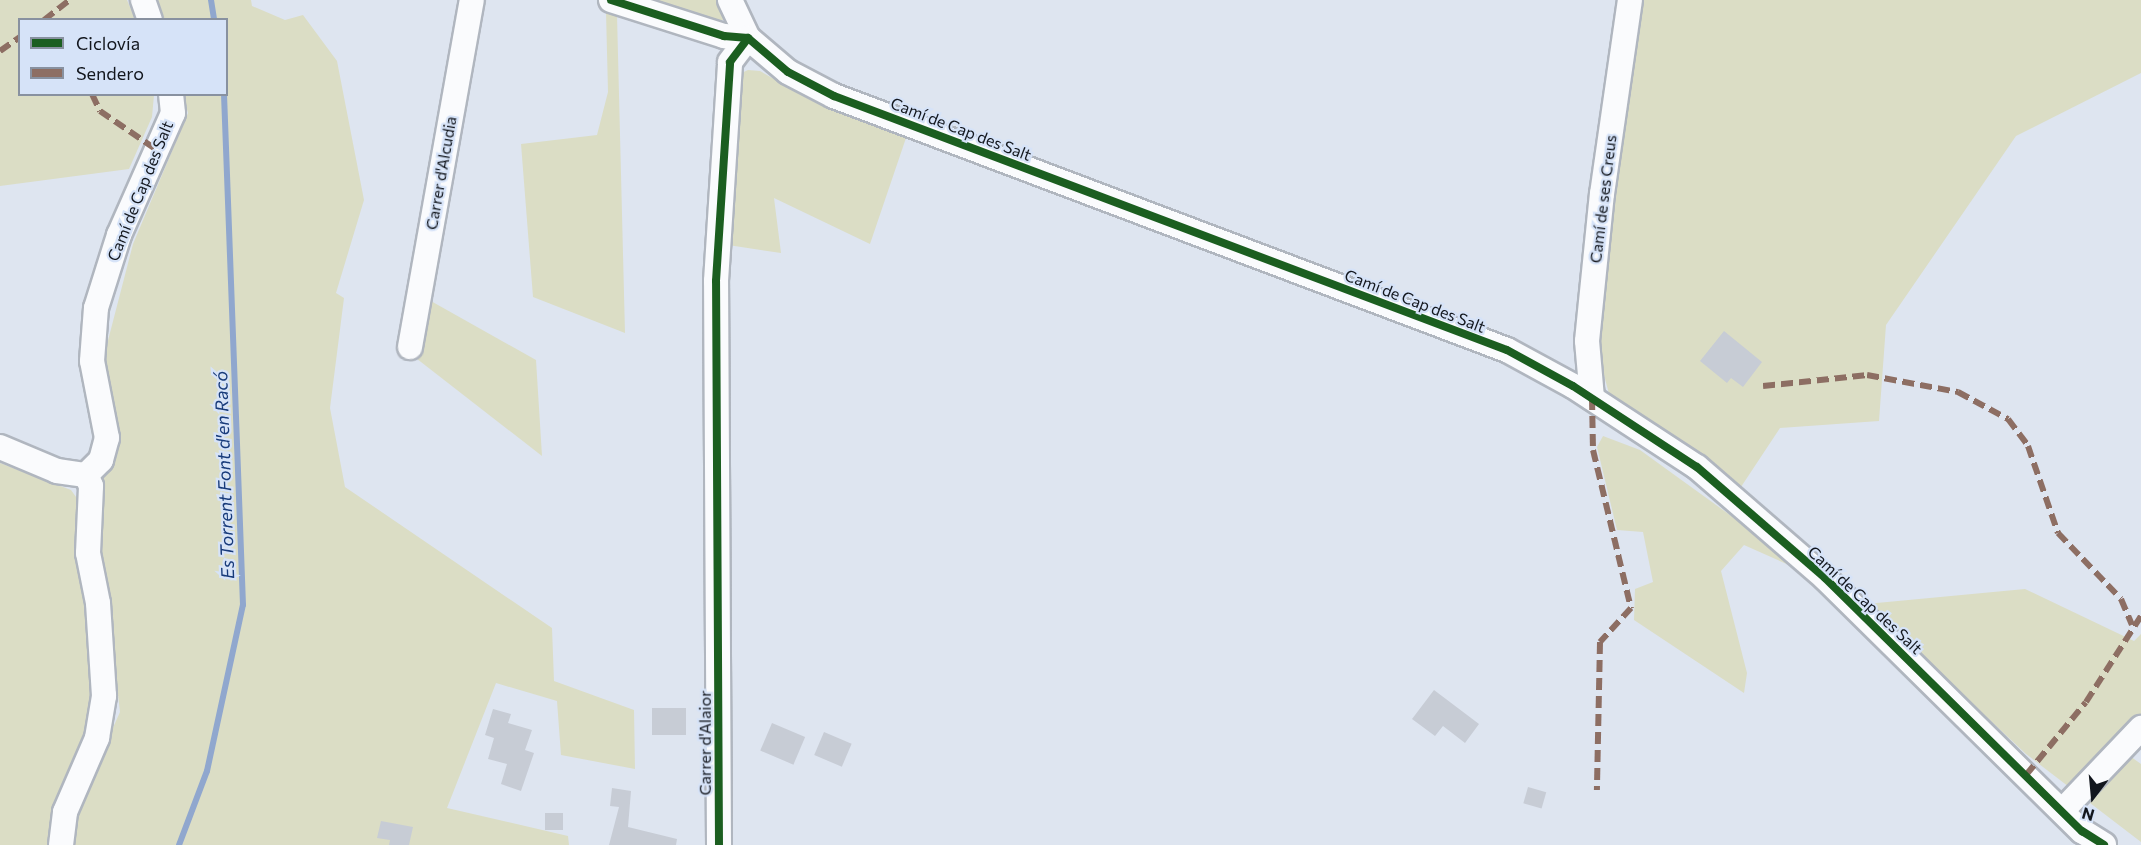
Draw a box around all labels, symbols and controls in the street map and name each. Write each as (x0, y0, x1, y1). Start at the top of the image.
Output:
legend (18, 18, 228, 96)
text: Ciclovía (76, 32, 140, 54)
text: Sendero (76, 62, 144, 84)
street label: Camí de Cap des Salt (888, 93, 1034, 165)
street label: Carrer d'Alcudia (422, 115, 460, 231)
street label: Camí de Cap des Salt (103, 118, 177, 264)
street label: Camí de ses Creus (1586, 134, 1620, 264)
street label: Camí de Cap des Salt (1342, 265, 1488, 337)
water label: Es Torrent Font d'en Racó (210, 371, 238, 579)
street label: Camí de Cap des Salt (1804, 542, 1926, 658)
street label: Carrer d'Alaior (695, 691, 715, 795)
north arrow (2063, 767, 2123, 827)
text: N (2080, 804, 2096, 826)

